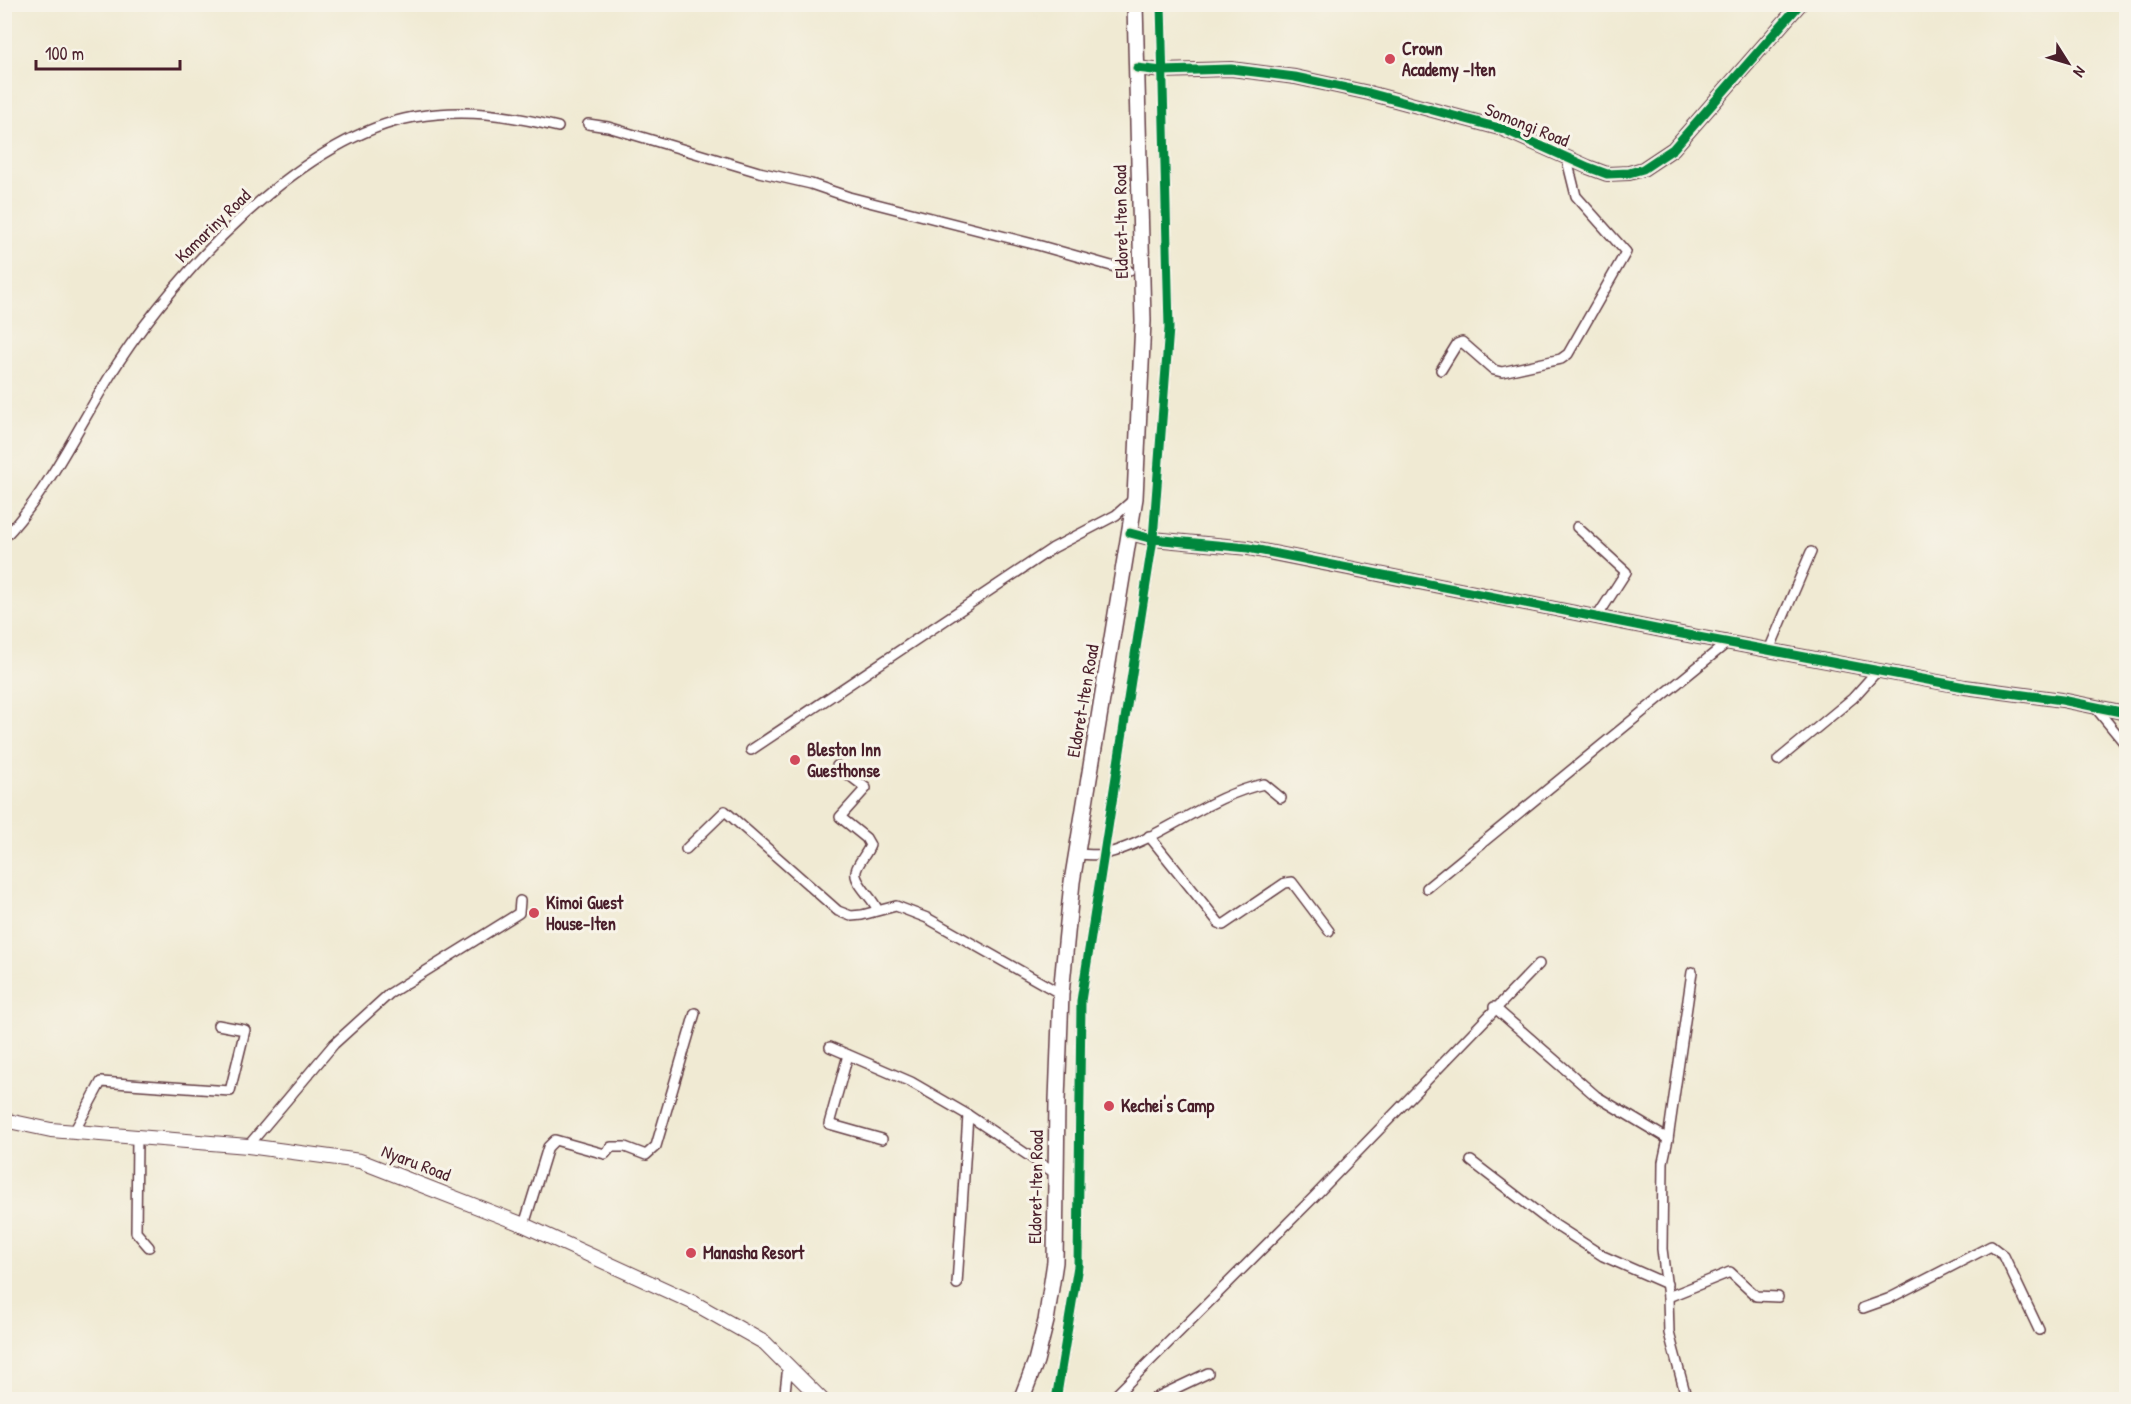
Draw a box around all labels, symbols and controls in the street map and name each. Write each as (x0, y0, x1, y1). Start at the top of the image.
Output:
scale bar (36, 33, 180, 71)
north arrow (2038, 33, 2098, 93)
place label: Crown Academy -Iten (1402, 36, 1496, 83)
text: 100 m (45, 41, 84, 66)
marker: Crown Academy -Iten (1383, 52, 1397, 66)
text: N (2068, 62, 2091, 82)
street label: Somongi Road (1481, 96, 1573, 153)
street label: Eldoret-Iten Road (1107, 165, 1134, 279)
street label: Kamariny Road (169, 183, 256, 268)
street label: Eldoret-Iten Road (1060, 643, 1105, 759)
place label: Bleston Inn Guesthonse (807, 737, 881, 783)
marker: Bleston Inn Guesthonse (788, 753, 802, 767)
place label: Kimoi Guest House-Iten (546, 890, 624, 936)
marker: Kimoi Guest House-Iten (527, 906, 541, 920)
place label: Kechei's Camp (1121, 1093, 1214, 1119)
marker: Kechei's Camp (1102, 1099, 1116, 1113)
street label: Eldoret-Iten Road (1022, 1130, 1049, 1244)
street label: Nyaru Road (378, 1138, 454, 1187)
place label: Manasha Resort (703, 1240, 805, 1265)
marker: Manasha Resort (684, 1246, 698, 1260)

